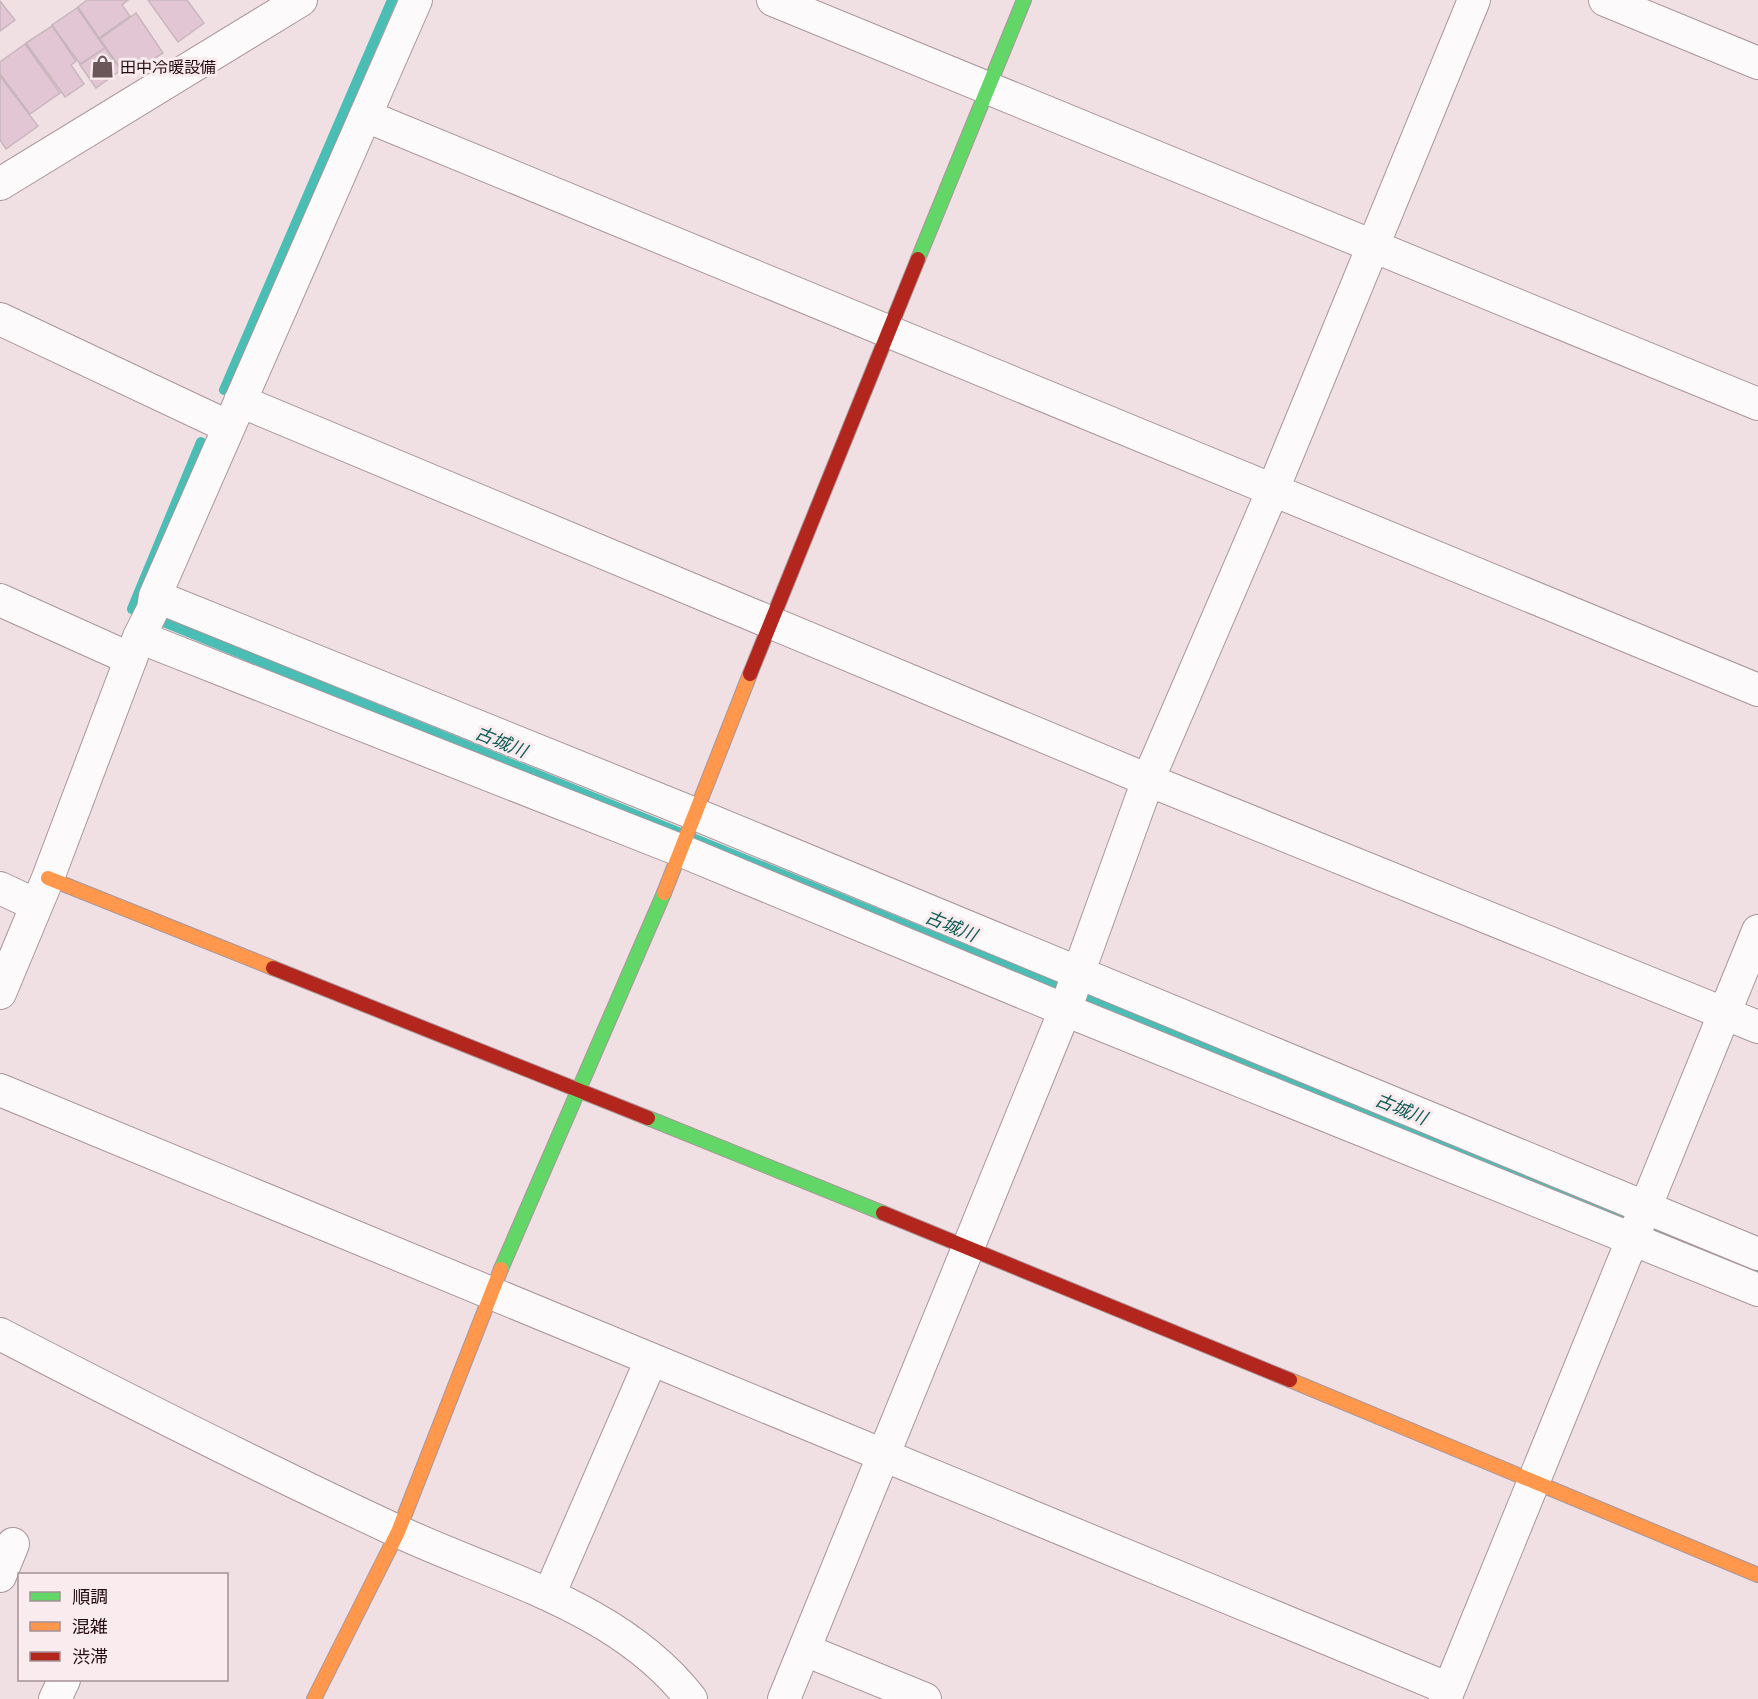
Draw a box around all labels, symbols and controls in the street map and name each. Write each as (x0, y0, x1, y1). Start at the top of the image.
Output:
shop icon: 田中冷暖設備 (89, 54, 115, 80)
place label: 田中冷暖設備 (120, 57, 216, 79)
water label: 古城川 (471, 721, 532, 764)
water label: 古城川 (921, 905, 982, 948)
water label: 古城川 (1371, 1088, 1432, 1131)
legend (18, 1573, 228, 1681)
text: 順調 (72, 1585, 108, 1609)
text: 混雑 (72, 1615, 108, 1639)
text: 渋滞 (72, 1645, 108, 1669)

